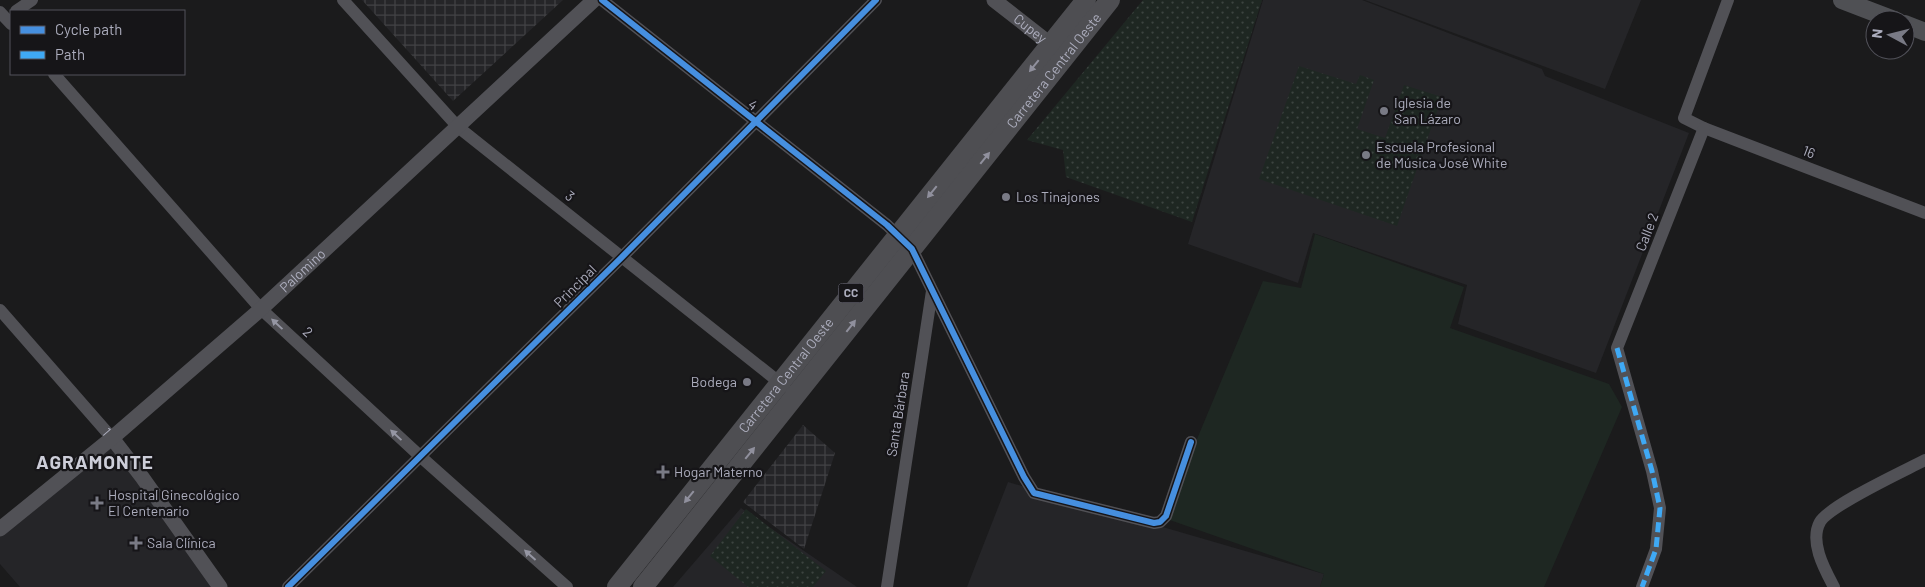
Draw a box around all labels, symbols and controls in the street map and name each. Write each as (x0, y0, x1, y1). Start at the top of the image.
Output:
street label: Carretera Central Oeste (1002, 9, 1105, 131)
legend (10, 10, 185, 75)
street label: Cupey (1011, 10, 1051, 47)
north arrow (1865, 10, 1915, 60)
text: Cycle path (55, 20, 122, 38)
text: N (1868, 28, 1886, 39)
text: Path (55, 45, 85, 63)
one-way arrow (1028, 59, 1039, 72)
place label: Iglesia de San Lázaro (1394, 94, 1461, 127)
street label: 4 (745, 96, 762, 114)
marker: Iglesia de San Lázaro (1378, 105, 1390, 117)
place label: Escuela Profesional de Música José White (1376, 138, 1507, 171)
street label: 16 (1800, 141, 1818, 162)
marker: Escuela Profesional de Música José White (1360, 149, 1372, 161)
one-way arrow (980, 151, 991, 164)
one-way arrow (926, 186, 937, 199)
street label: 3 (562, 187, 578, 205)
place label: Los Tinajones (1016, 188, 1100, 205)
marker: Los Tinajones (1000, 191, 1012, 203)
street label: Calle 2 (1631, 210, 1662, 253)
street label: Palomino (276, 245, 329, 296)
street label: Principal (550, 261, 600, 311)
road number: CC (838, 284, 864, 302)
street label: Carretera Central Oeste (735, 314, 837, 436)
one-way arrow (271, 318, 283, 330)
one-way arrow (846, 320, 857, 333)
street label: 2 (300, 323, 317, 340)
street label: Santa Bárbara (882, 370, 913, 458)
place label: Bodega (691, 373, 737, 390)
marker: Bodega (741, 376, 753, 388)
street label: 1 (99, 424, 115, 439)
one-way arrow (390, 429, 403, 440)
one-way arrow (745, 447, 756, 460)
district label: AGRAMONTE (36, 450, 154, 473)
place label: Hogar Materno (674, 463, 763, 480)
marker: Hogar Materno (656, 465, 670, 479)
place label: Hospital Ginecológico El Centenario (108, 486, 240, 519)
one-way arrow (684, 491, 694, 504)
marker: Hospital Ginecológico El Centenario (90, 496, 104, 510)
place label: Sala Clínica (147, 534, 216, 551)
marker: Sala Clínica (129, 536, 143, 550)
one-way arrow (524, 549, 537, 560)

